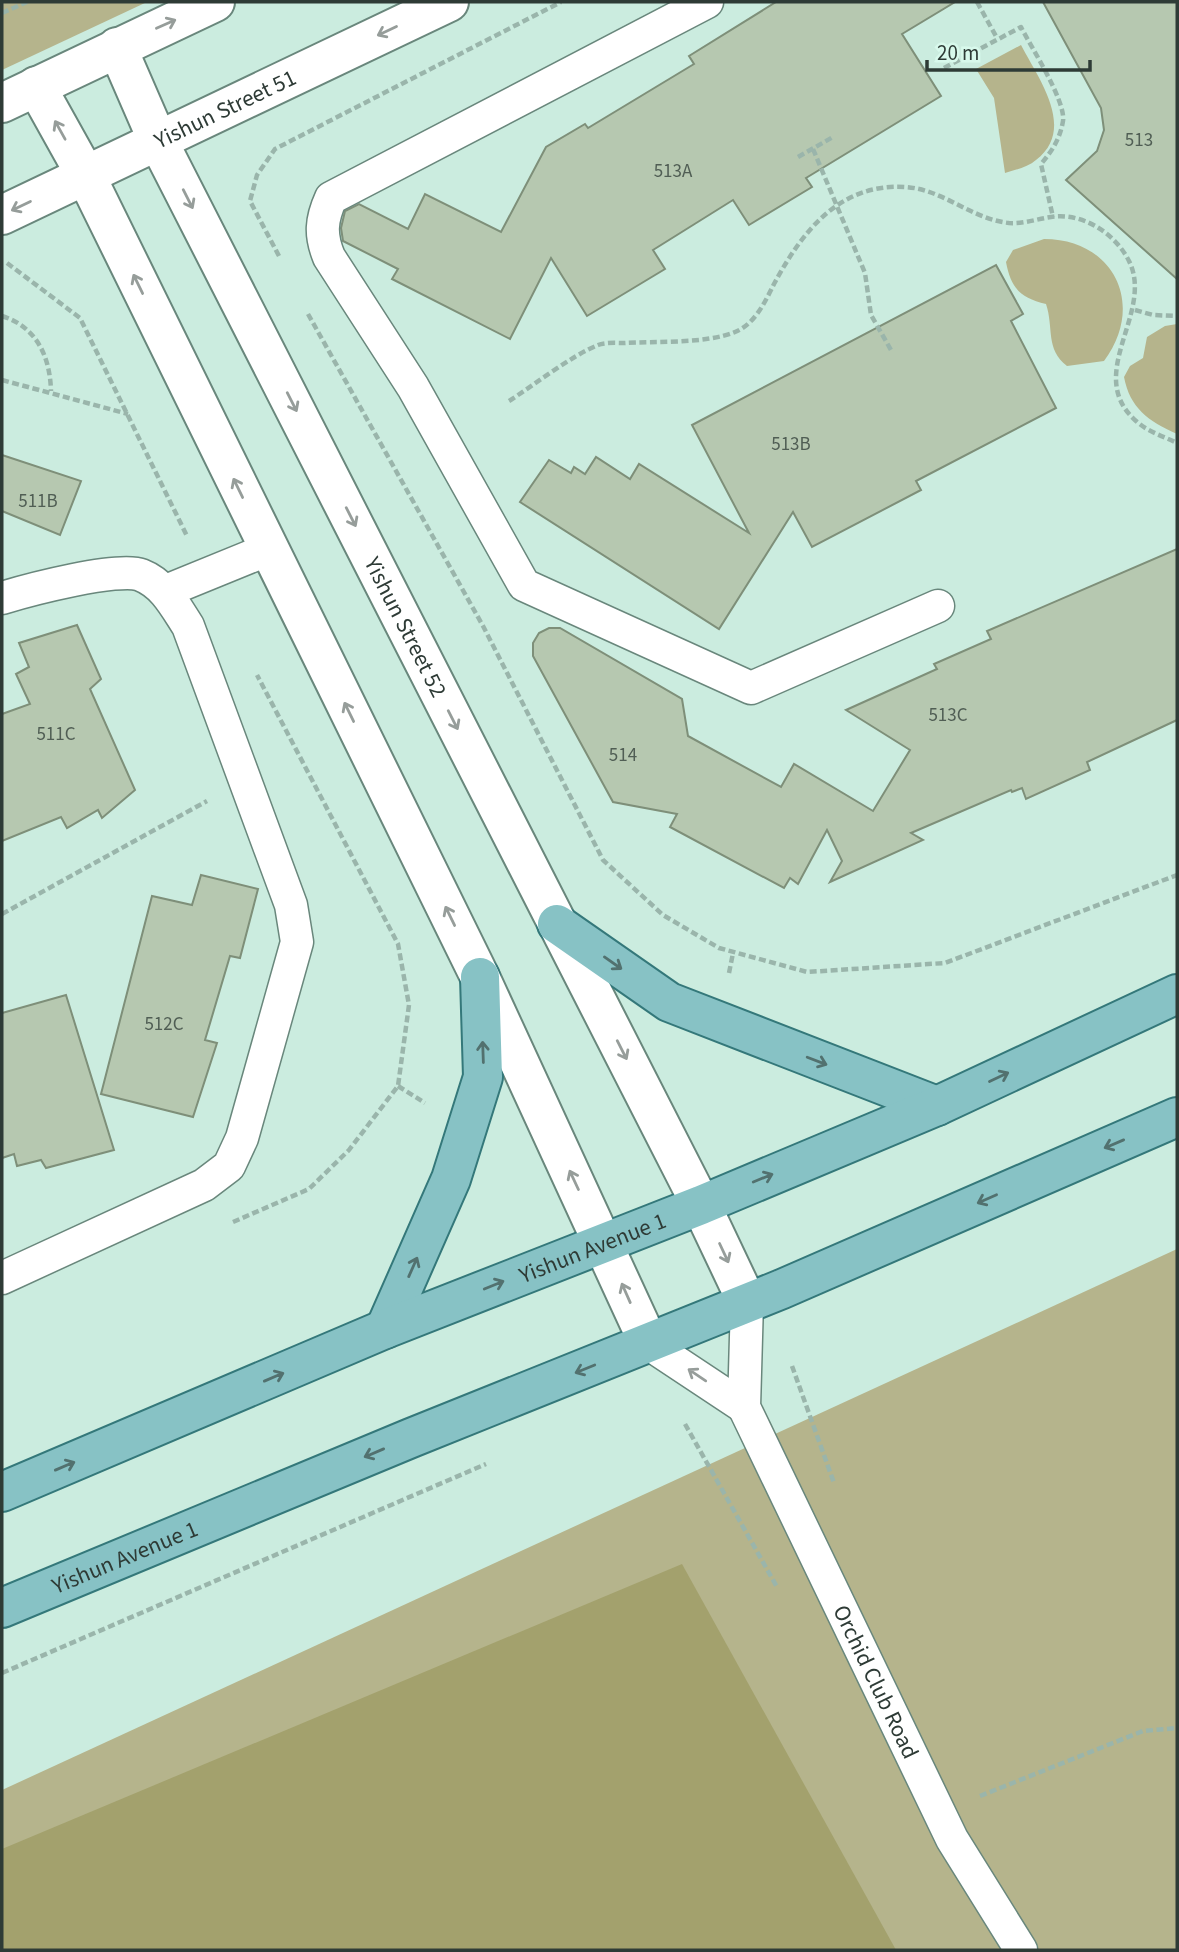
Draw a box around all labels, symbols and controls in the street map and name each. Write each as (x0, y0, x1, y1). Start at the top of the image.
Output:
one-way arrow (155, 17, 176, 30)
one-way arrow (377, 24, 398, 38)
scale bar (927, 28, 1090, 72)
text: 20 m (937, 38, 979, 68)
street label: Yishun Street 51 (148, 61, 301, 157)
one-way arrow (53, 120, 66, 141)
house number: 513 (1125, 127, 1153, 154)
house number: 513A (654, 158, 693, 185)
one-way arrow (182, 188, 196, 209)
one-way arrow (11, 199, 32, 213)
one-way arrow (131, 274, 145, 295)
one-way arrow (286, 391, 300, 412)
house number: 513B (771, 431, 811, 458)
one-way arrow (231, 478, 245, 499)
house number: 511B (18, 488, 58, 515)
one-way arrow (344, 506, 358, 527)
street label: Yishun Street 52 (356, 550, 456, 703)
one-way arrow (342, 702, 356, 723)
house number: 513C (928, 702, 968, 729)
one-way arrow (447, 709, 461, 730)
house number: 511C (36, 721, 76, 748)
house number: 514 (609, 742, 637, 769)
one-way arrow (443, 906, 457, 927)
one-way arrow (603, 956, 622, 970)
house number: 512C (144, 1011, 184, 1038)
one-way arrow (615, 1039, 629, 1060)
one-way arrow (476, 1041, 489, 1064)
one-way arrow (806, 1056, 828, 1068)
one-way arrow (988, 1070, 1009, 1083)
one-way arrow (1104, 1138, 1126, 1151)
one-way arrow (567, 1170, 580, 1191)
one-way arrow (752, 1170, 774, 1183)
one-way arrow (977, 1193, 999, 1206)
street label: Yishun Avenue 1 (513, 1204, 671, 1292)
one-way arrow (718, 1242, 731, 1263)
one-way arrow (407, 1257, 420, 1278)
one-way arrow (482, 1278, 504, 1291)
one-way arrow (619, 1283, 632, 1304)
one-way arrow (575, 1363, 597, 1376)
one-way arrow (687, 1368, 707, 1382)
one-way arrow (263, 1369, 284, 1382)
one-way arrow (364, 1448, 385, 1461)
one-way arrow (53, 1458, 75, 1471)
street label: Yishun Avenue 1 (46, 1512, 203, 1602)
street label: Orchid Club Road (825, 1599, 927, 1764)

